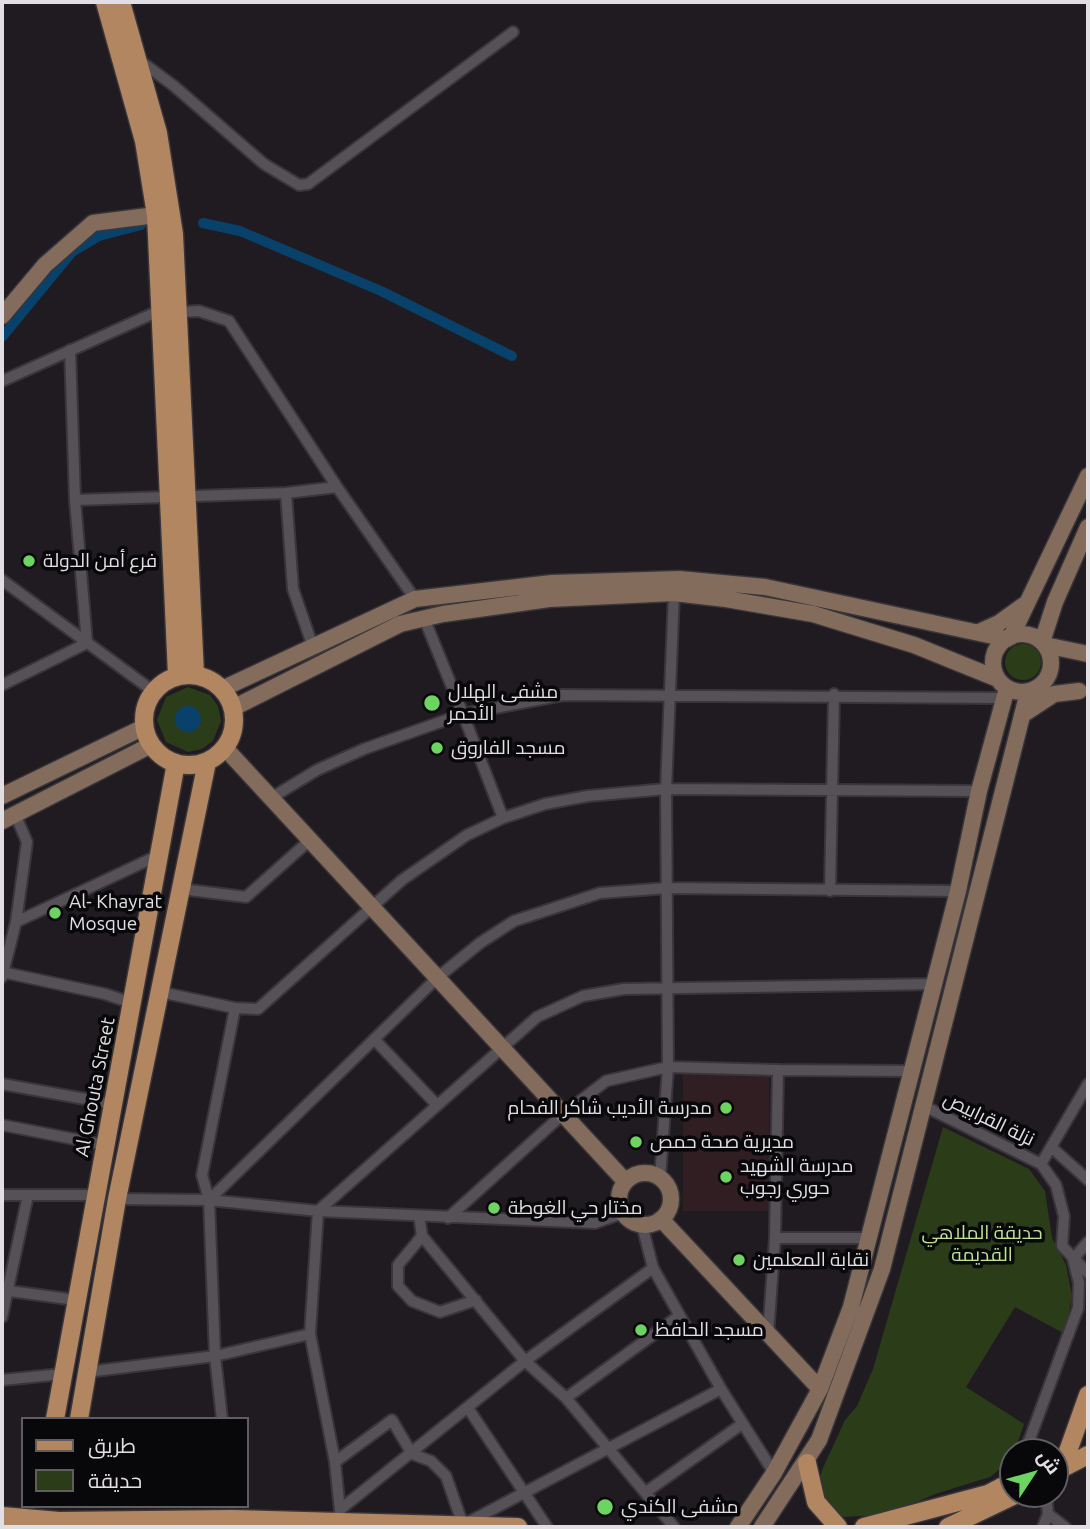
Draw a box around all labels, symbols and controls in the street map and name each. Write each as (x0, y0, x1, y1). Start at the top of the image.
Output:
place label: فرع أمن الدولة (43, 550, 157, 572)
marker: فرع أمن الدولة (21, 553, 37, 569)
place label: مشفى الهلال الأحمر (448, 681, 558, 725)
marker: مشفى الهلال الأحمر (422, 693, 442, 713)
place label: مسجد الفاروق (451, 737, 565, 759)
marker: مسجد الفاروق (429, 740, 445, 756)
place label: Al- Khayrat Mosque (69, 891, 162, 935)
marker: Al- Khayrat Mosque (47, 905, 63, 921)
street label: Al Ghouta Street (70, 1015, 120, 1159)
street label: نزلة القرابيص (940, 1087, 1038, 1151)
place label: مدرسة الأديب شاكر الفحام (507, 1097, 712, 1119)
marker: مدرسة الأديب شاكر الفحام (718, 1100, 734, 1116)
place label: مديرية صحة حمص (650, 1131, 794, 1153)
marker: مديرية صحة حمص (628, 1134, 644, 1150)
place label: مدرسة الشهيد حوري رجوب (740, 1155, 853, 1199)
marker: مدرسة الشهيد حوري رجوب (718, 1169, 734, 1185)
place label: مختار حي الغوطة (508, 1197, 642, 1219)
marker: مختار حي الغوطة (486, 1200, 502, 1216)
park label: حديقة الملاهي القديمة (921, 1222, 1043, 1266)
place label: نقابة المعلمين (753, 1249, 869, 1271)
marker: نقابة المعلمين (731, 1252, 747, 1268)
place label: مسجد الحافظ (655, 1319, 764, 1341)
marker: مسجد الحافظ (633, 1322, 649, 1338)
legend (21, 1417, 248, 1508)
text: طريق (88, 1433, 136, 1457)
north arrow (999, 1438, 1069, 1508)
text: ش (1033, 1445, 1065, 1478)
text: حديقة (88, 1468, 142, 1492)
place label: مشفى الكندي (621, 1496, 738, 1518)
marker: مشفى الكندي (595, 1497, 615, 1517)

